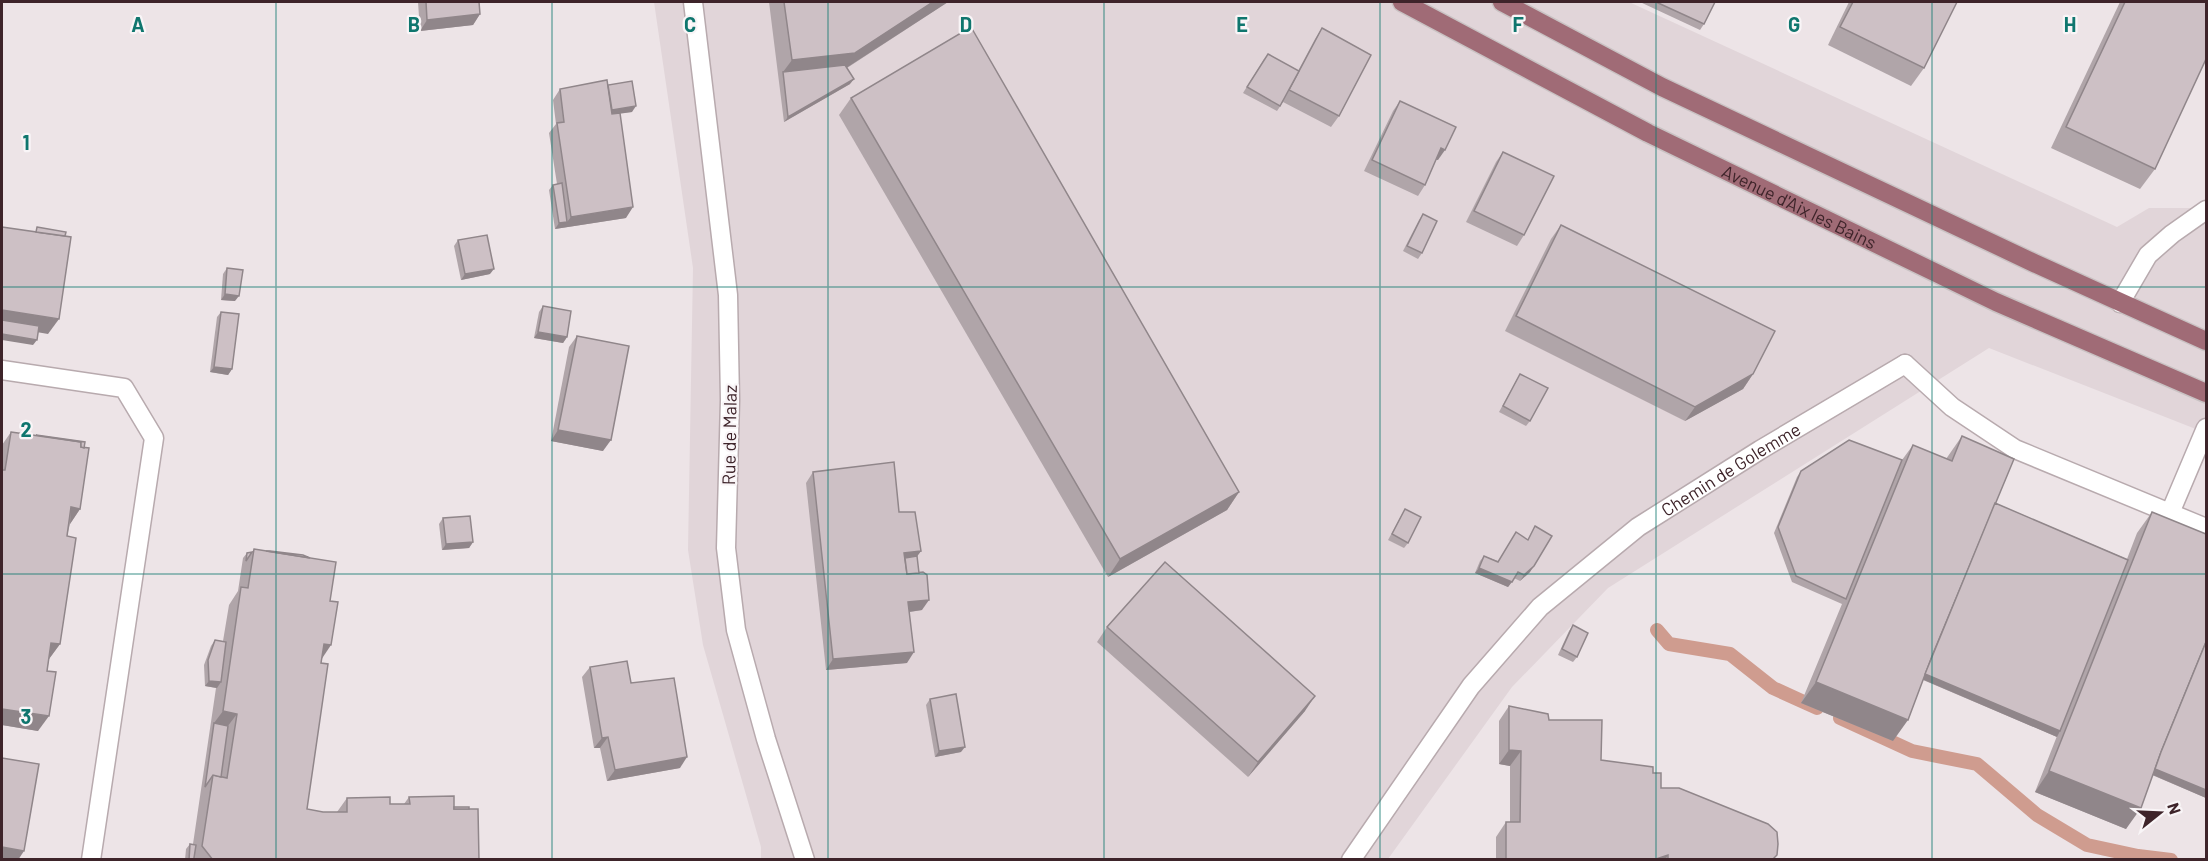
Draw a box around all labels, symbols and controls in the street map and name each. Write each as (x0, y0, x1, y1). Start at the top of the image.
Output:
text: A (131, 12, 145, 36)
text: B (408, 12, 420, 36)
text: C (684, 12, 696, 36)
text: D (960, 12, 972, 36)
text: E (1236, 12, 1248, 36)
text: F (1512, 12, 1524, 36)
text: G (1788, 12, 1800, 36)
text: H (2064, 12, 2076, 36)
text: 1 (22, 130, 30, 154)
street label: Avenue d'Aix les Bains (1719, 160, 1880, 253)
street label: Rue de Malaz (717, 385, 741, 485)
text: 2 (20, 417, 32, 441)
street label: Chemin de Golemme (1657, 418, 1804, 521)
text: 3 (21, 704, 31, 728)
north arrow (2130, 783, 2190, 843)
text: N (2164, 800, 2185, 816)

